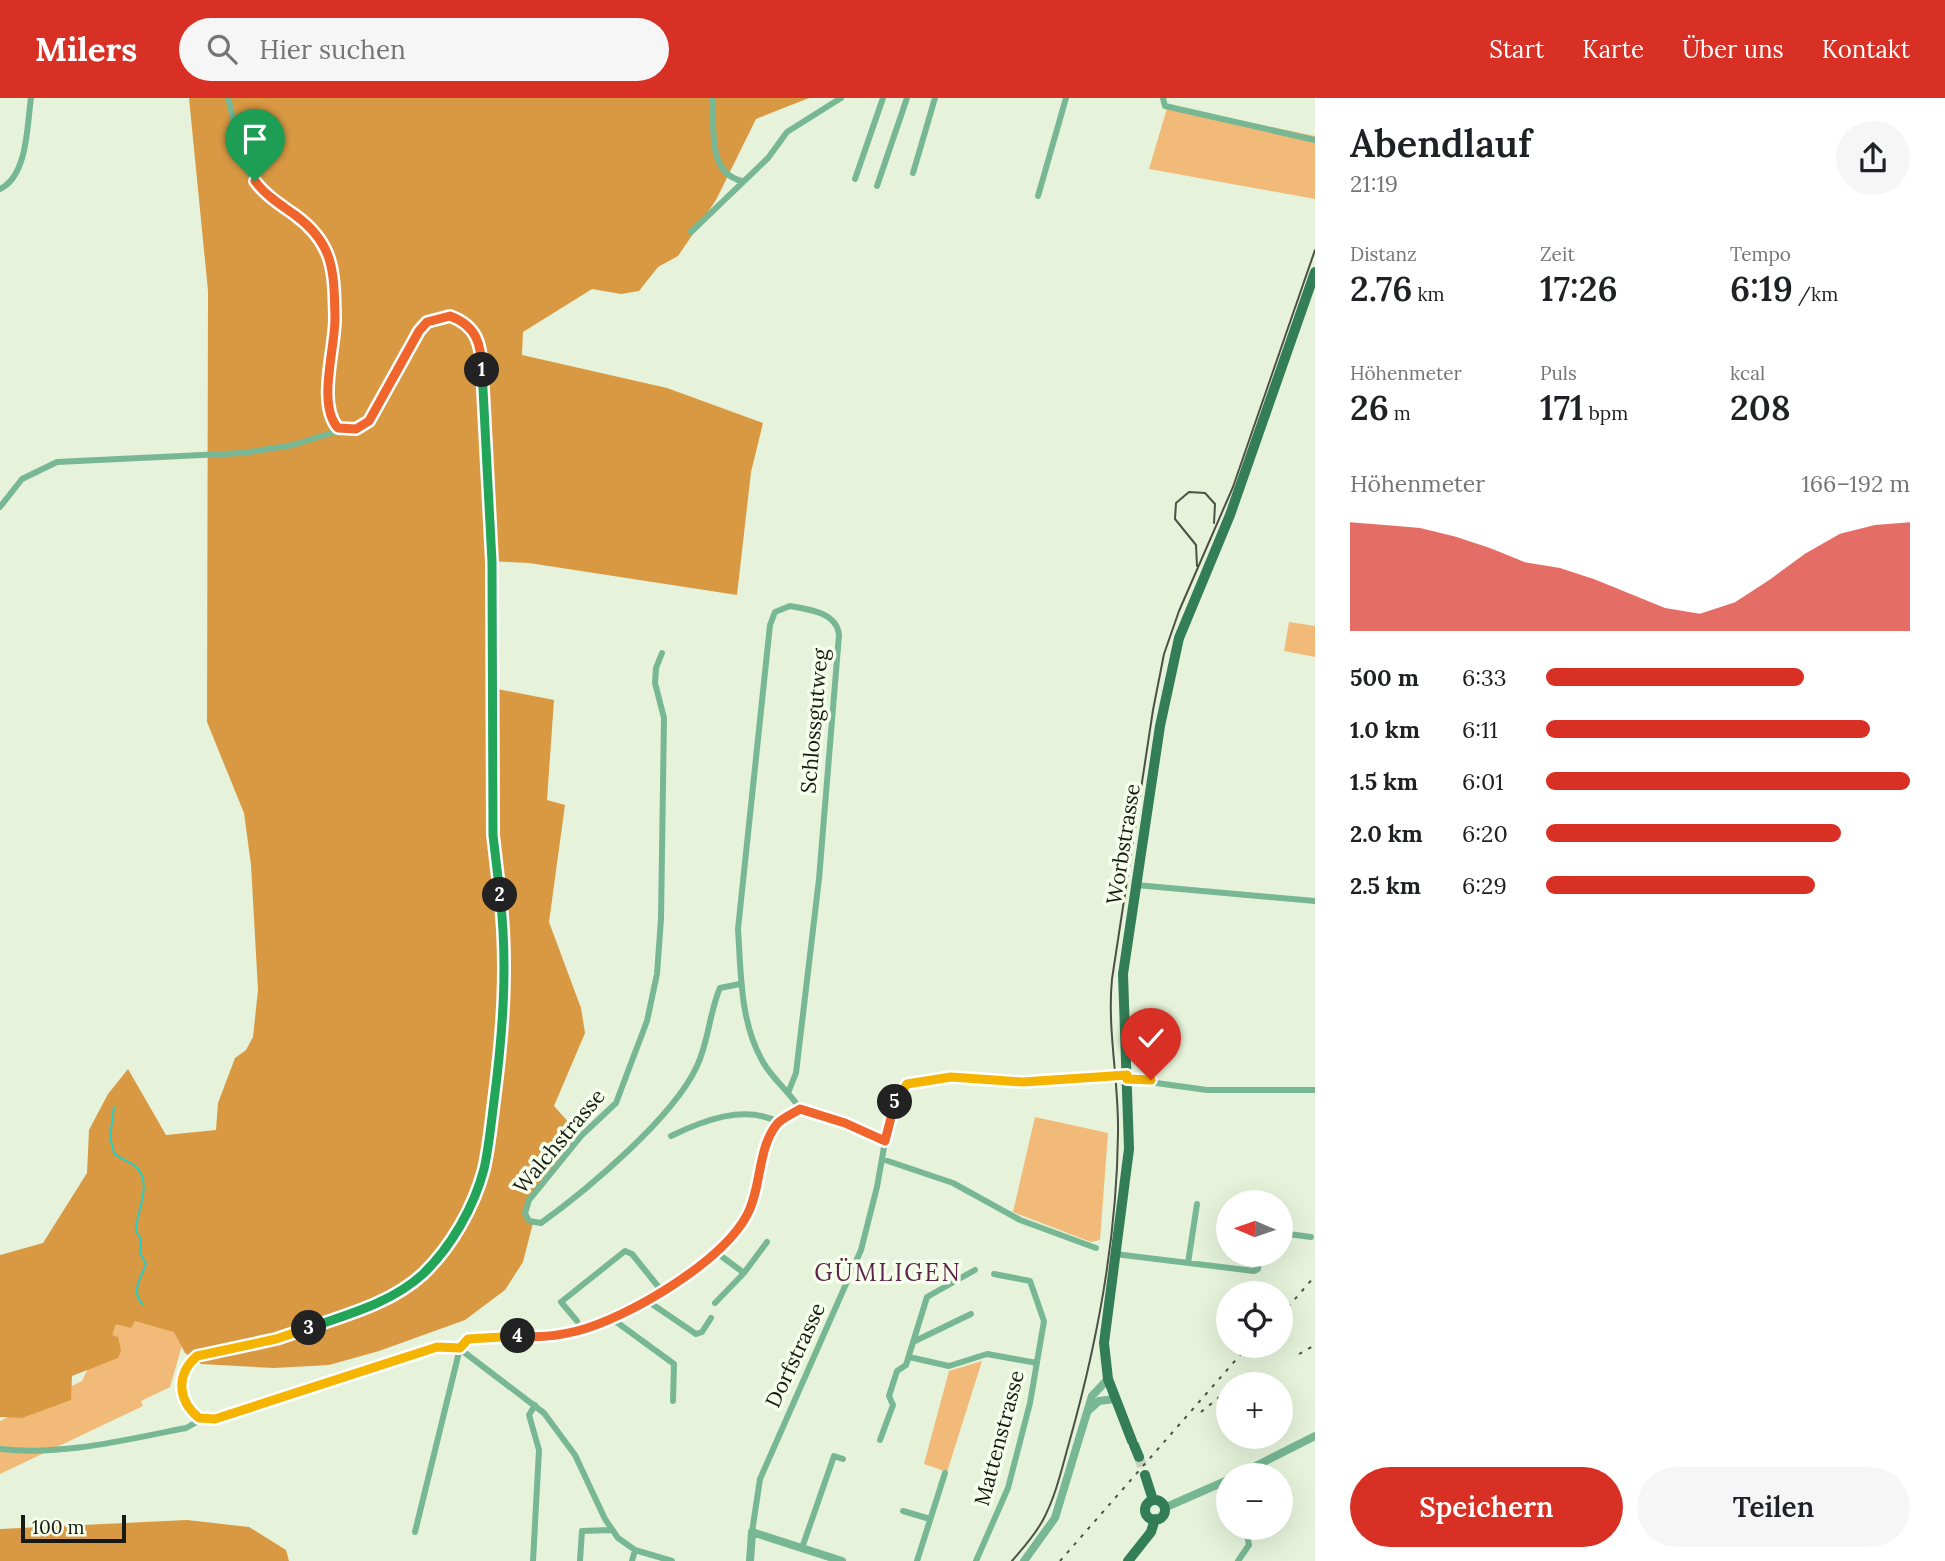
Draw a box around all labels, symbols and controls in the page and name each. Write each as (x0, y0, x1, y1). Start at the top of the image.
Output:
search box (179, 18, 669, 81)
text: Milers (35, 28, 137, 70)
icon: search (203, 30, 241, 68)
text: Hier suchen (259, 33, 406, 66)
text: Start (1489, 34, 1544, 65)
text: Karte (1582, 34, 1644, 65)
text: Über uns (1682, 34, 1784, 65)
text: Kontakt (1822, 34, 1910, 65)
pin (225, 109, 285, 181)
text: Abendlauf (1350, 119, 1532, 167)
icon: arrive (236, 120, 274, 158)
button: share (1836, 121, 1910, 195)
text: 21:19 (1350, 169, 1398, 198)
text: Distanz (1350, 242, 1417, 266)
text: Zeit (1540, 242, 1575, 266)
text: Tempo (1730, 242, 1791, 266)
text: 2.76 (1350, 266, 1412, 311)
text: 17:26 (1540, 266, 1618, 311)
text: 6:19 (1730, 266, 1793, 311)
text: km (1412, 282, 1445, 306)
text: /km (1793, 282, 1838, 306)
pin: 1 (464, 352, 500, 388)
text: 1 (478, 357, 485, 381)
text: Höhenmeter (1350, 361, 1462, 385)
text: Puls (1540, 361, 1577, 385)
text: kcal (1730, 361, 1765, 385)
text: 26 (1350, 385, 1389, 430)
text: 171 (1540, 385, 1584, 430)
text: 208 (1730, 385, 1791, 430)
text: m (1389, 401, 1411, 425)
text: bpm (1584, 401, 1628, 425)
text: Höhenmeter (1350, 469, 1485, 498)
text: 166–192 m (1801, 469, 1910, 498)
street label: Schlossgutweg (794, 647, 834, 795)
text: 500 m (1350, 663, 1419, 692)
text: 6:33 (1462, 663, 1507, 692)
text: 1.0 km (1350, 715, 1420, 744)
text: 6:11 (1462, 715, 1498, 744)
text: 1.5 km (1350, 767, 1418, 796)
text: 6:01 (1462, 767, 1504, 796)
street label: Worbstrasse (1100, 782, 1146, 906)
text: 2.0 km (1350, 819, 1423, 848)
text: 6:20 (1462, 819, 1508, 848)
text: 2.5 km (1350, 871, 1421, 900)
text: 6:29 (1462, 871, 1507, 900)
pin: 2 (482, 878, 518, 912)
text: 2 (494, 882, 505, 906)
pin (1121, 1008, 1181, 1080)
icon: check (1132, 1019, 1170, 1057)
street label: Walchstrasse (507, 1083, 611, 1199)
pin: 5 (878, 1084, 912, 1119)
text: 5 (889, 1089, 900, 1113)
north arrow (1216, 1190, 1293, 1267)
map controls (1216, 1190, 1293, 1540)
district label: GÜMLIGEN (814, 1257, 962, 1288)
button: locate (1216, 1281, 1293, 1358)
street label: Dorfstrasse (759, 1298, 831, 1412)
pin: 3 (292, 1310, 326, 1346)
text: 3 (303, 1315, 314, 1339)
pin: 4 (500, 1318, 536, 1354)
text: 4 (512, 1323, 523, 1347)
street label: Mattenstrasse (968, 1367, 1030, 1509)
button: + (1216, 1372, 1293, 1449)
button: − (1216, 1463, 1293, 1540)
button: Speichern (1350, 1467, 1623, 1547)
button: Teilen (1637, 1467, 1910, 1547)
scale bar (21, 1512, 126, 1544)
text: 100 m (32, 1515, 85, 1539)

